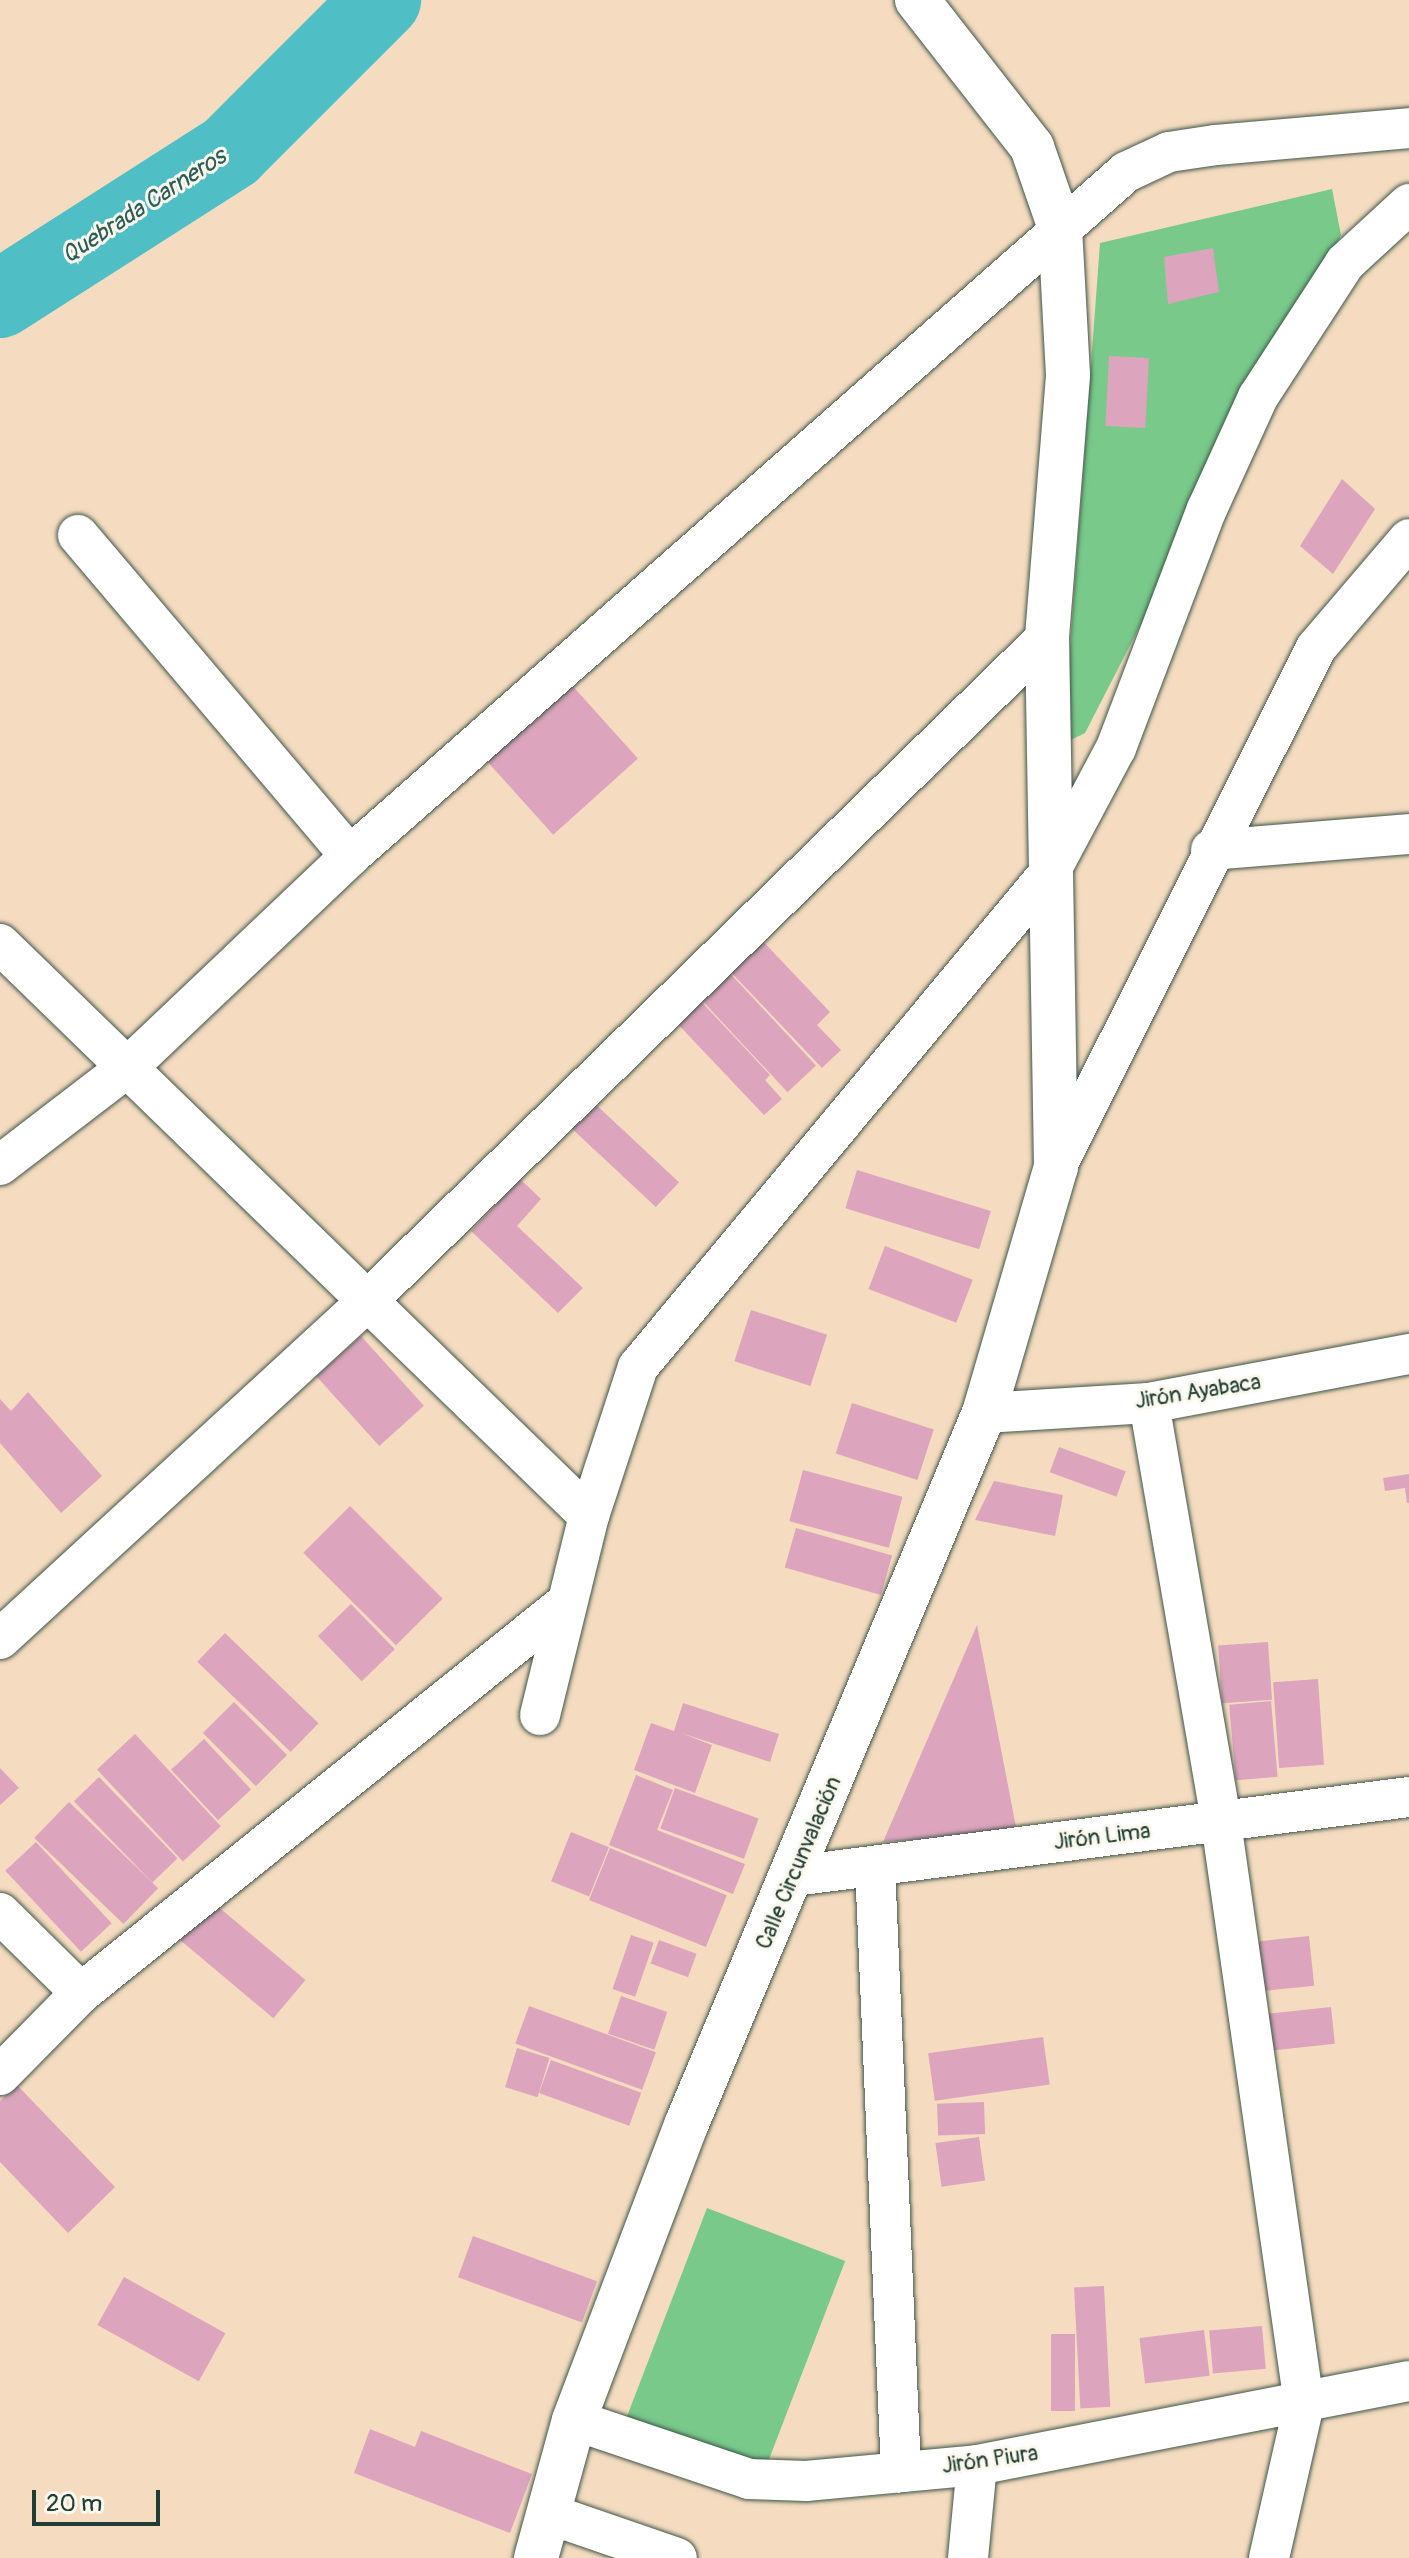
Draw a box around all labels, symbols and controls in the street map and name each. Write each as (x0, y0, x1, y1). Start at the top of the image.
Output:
water label: Quebrada Carneros (57, 142, 231, 270)
street label: Jirón Ayabaca (1133, 1369, 1263, 1415)
street label: Calle Circunvalación (751, 1773, 847, 1953)
street label: Jirón Lima (1052, 1818, 1152, 1856)
street label: Jirón Piura (940, 2440, 1040, 2480)
scale bar (36, 2474, 164, 2524)
text: 20 m (46, 2489, 102, 2518)

